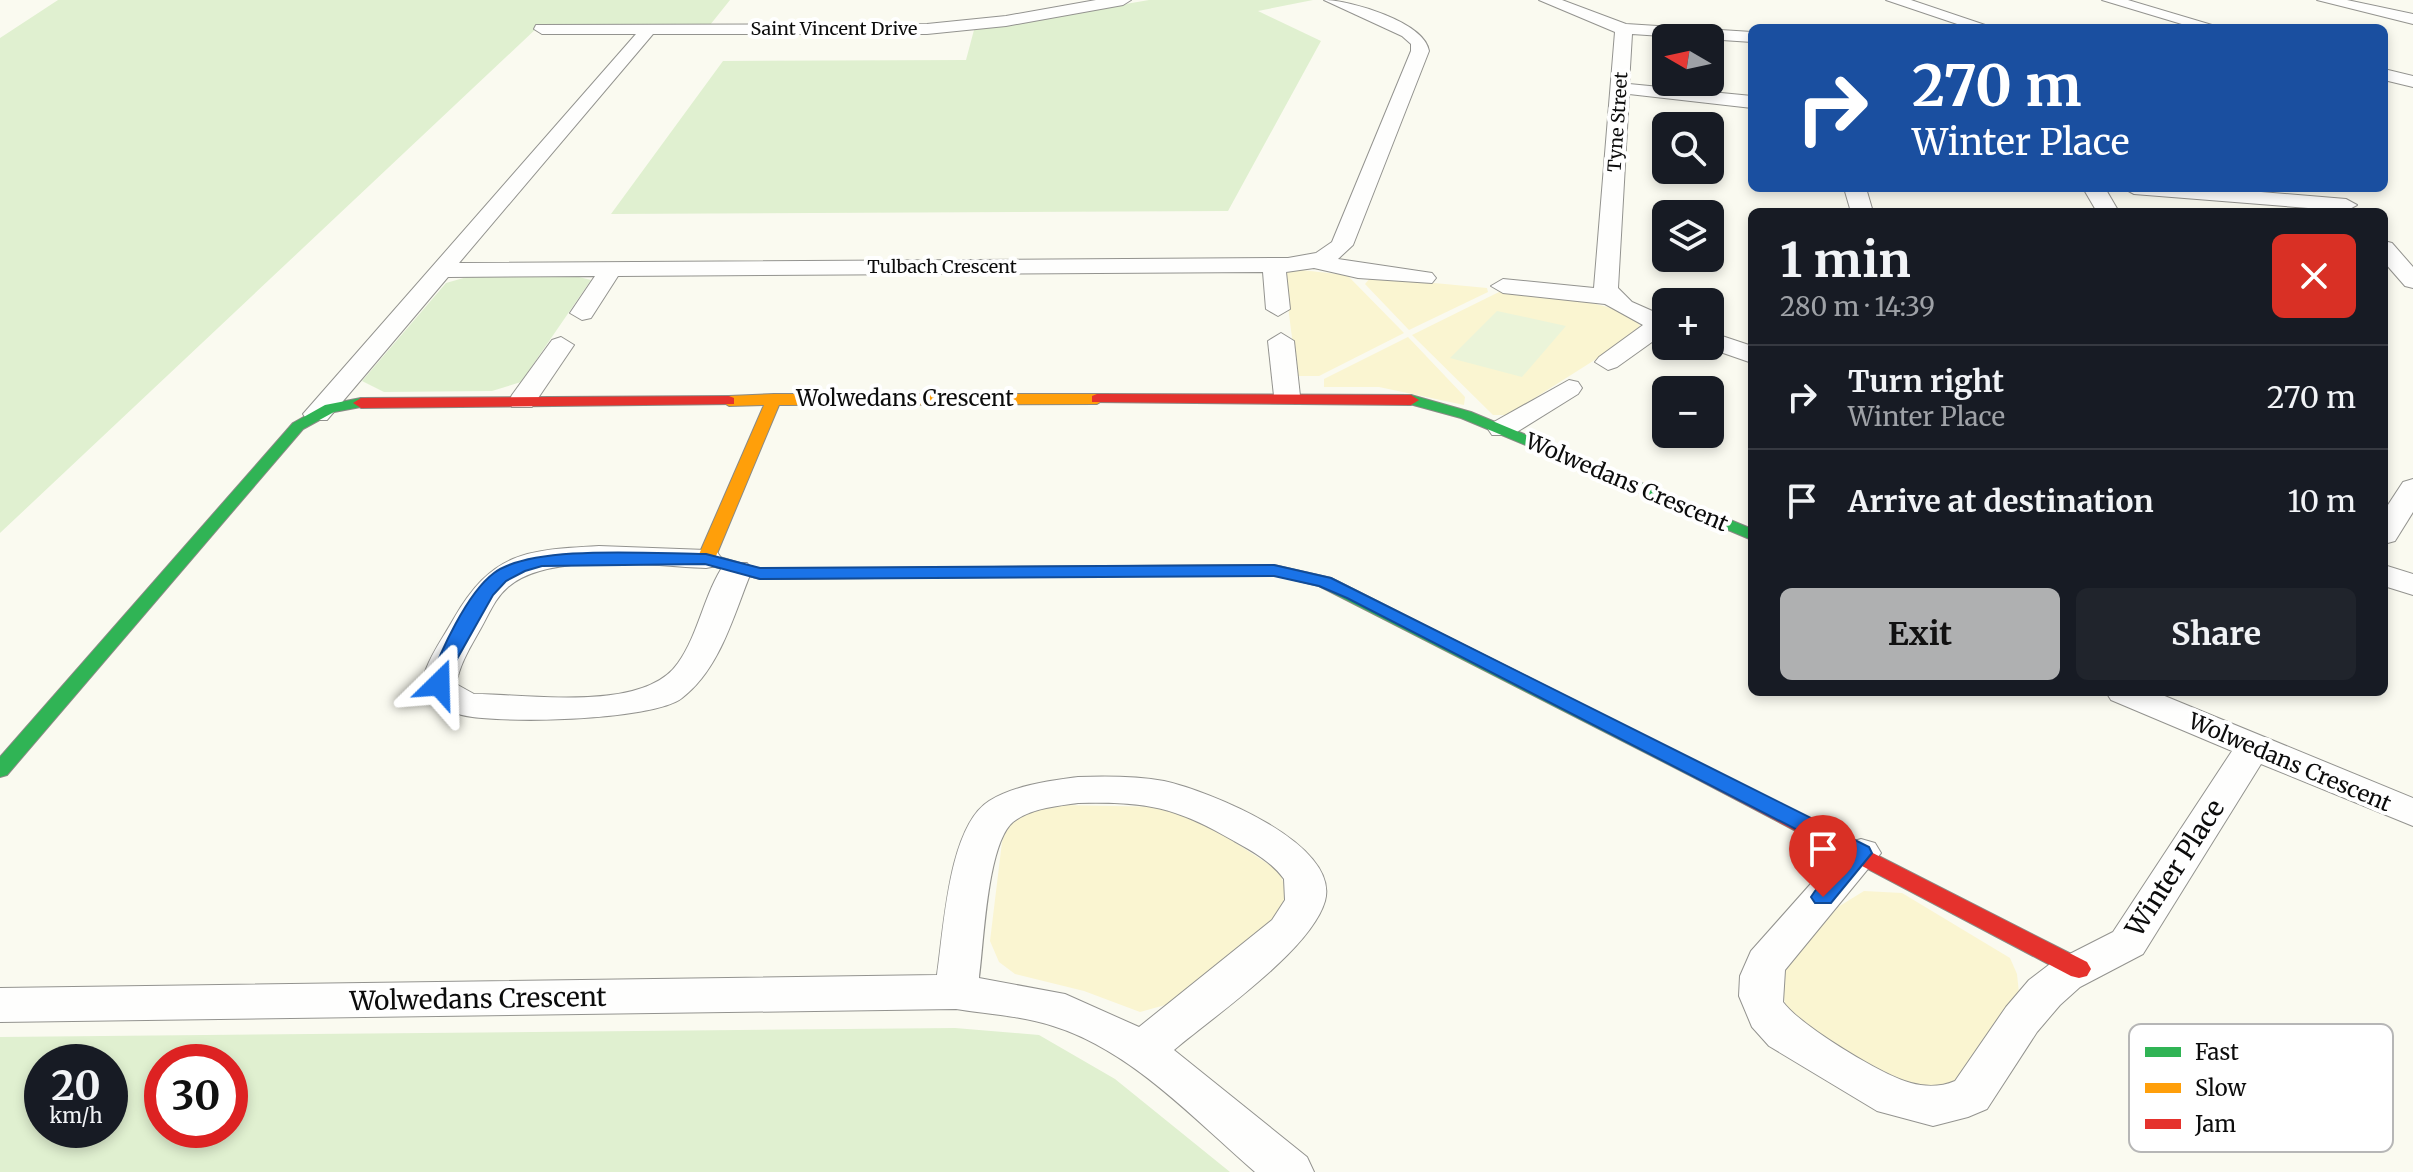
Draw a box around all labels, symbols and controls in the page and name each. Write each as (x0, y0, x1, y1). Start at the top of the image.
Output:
street label: Saint Vincent Drive (750, 17, 918, 40)
north arrow (1652, 24, 1724, 96)
map controls (1652, 24, 1724, 448)
text: 270 m (1912, 51, 2082, 121)
icon: right (1780, 56, 1884, 160)
street label: Tyne Street (1603, 71, 1632, 173)
button: search (1652, 112, 1724, 184)
text: Winter Place (1912, 120, 2129, 165)
button: layers (1652, 200, 1724, 272)
text: 1 min (1780, 230, 1911, 290)
button: close (2272, 234, 2356, 318)
street label: Tulbach Crescent (867, 255, 1017, 278)
button: + (1652, 288, 1724, 360)
text: 280 m · 14:39 (1780, 290, 1935, 323)
text: Turn right (1848, 362, 2004, 400)
icon: right (1780, 375, 1824, 419)
button: − (1652, 376, 1724, 448)
text: 270 m (2267, 378, 2356, 416)
street label: Wolwedans Crescent (795, 384, 1014, 412)
text: Winter Place (1848, 400, 2005, 433)
street label: Wolwedans Crescent (1520, 426, 1733, 538)
icon: arrive (1780, 479, 1824, 523)
text: Arrive at destination (1848, 482, 2154, 520)
text: 10 m (2288, 482, 2356, 520)
button: Exit (1780, 588, 2060, 680)
button: Share (2076, 588, 2356, 680)
position arrow (397, 642, 481, 726)
street label: Wolwedans Crescent (2183, 706, 2396, 818)
street label: Winter Place (2117, 793, 2231, 943)
pin (1789, 815, 1857, 897)
icon: arrive (1801, 827, 1845, 871)
street label: Wolwedans Crescent (348, 980, 607, 1017)
legend (2129, 1024, 2393, 1152)
text: Fast (2195, 1038, 2239, 1066)
speed limit sign: 30 (144, 1044, 248, 1148)
text: 20 (51, 1061, 101, 1111)
text: Slow (2195, 1074, 2246, 1102)
text: km/h (50, 1103, 102, 1128)
text: Jam (2194, 1110, 2236, 1138)

